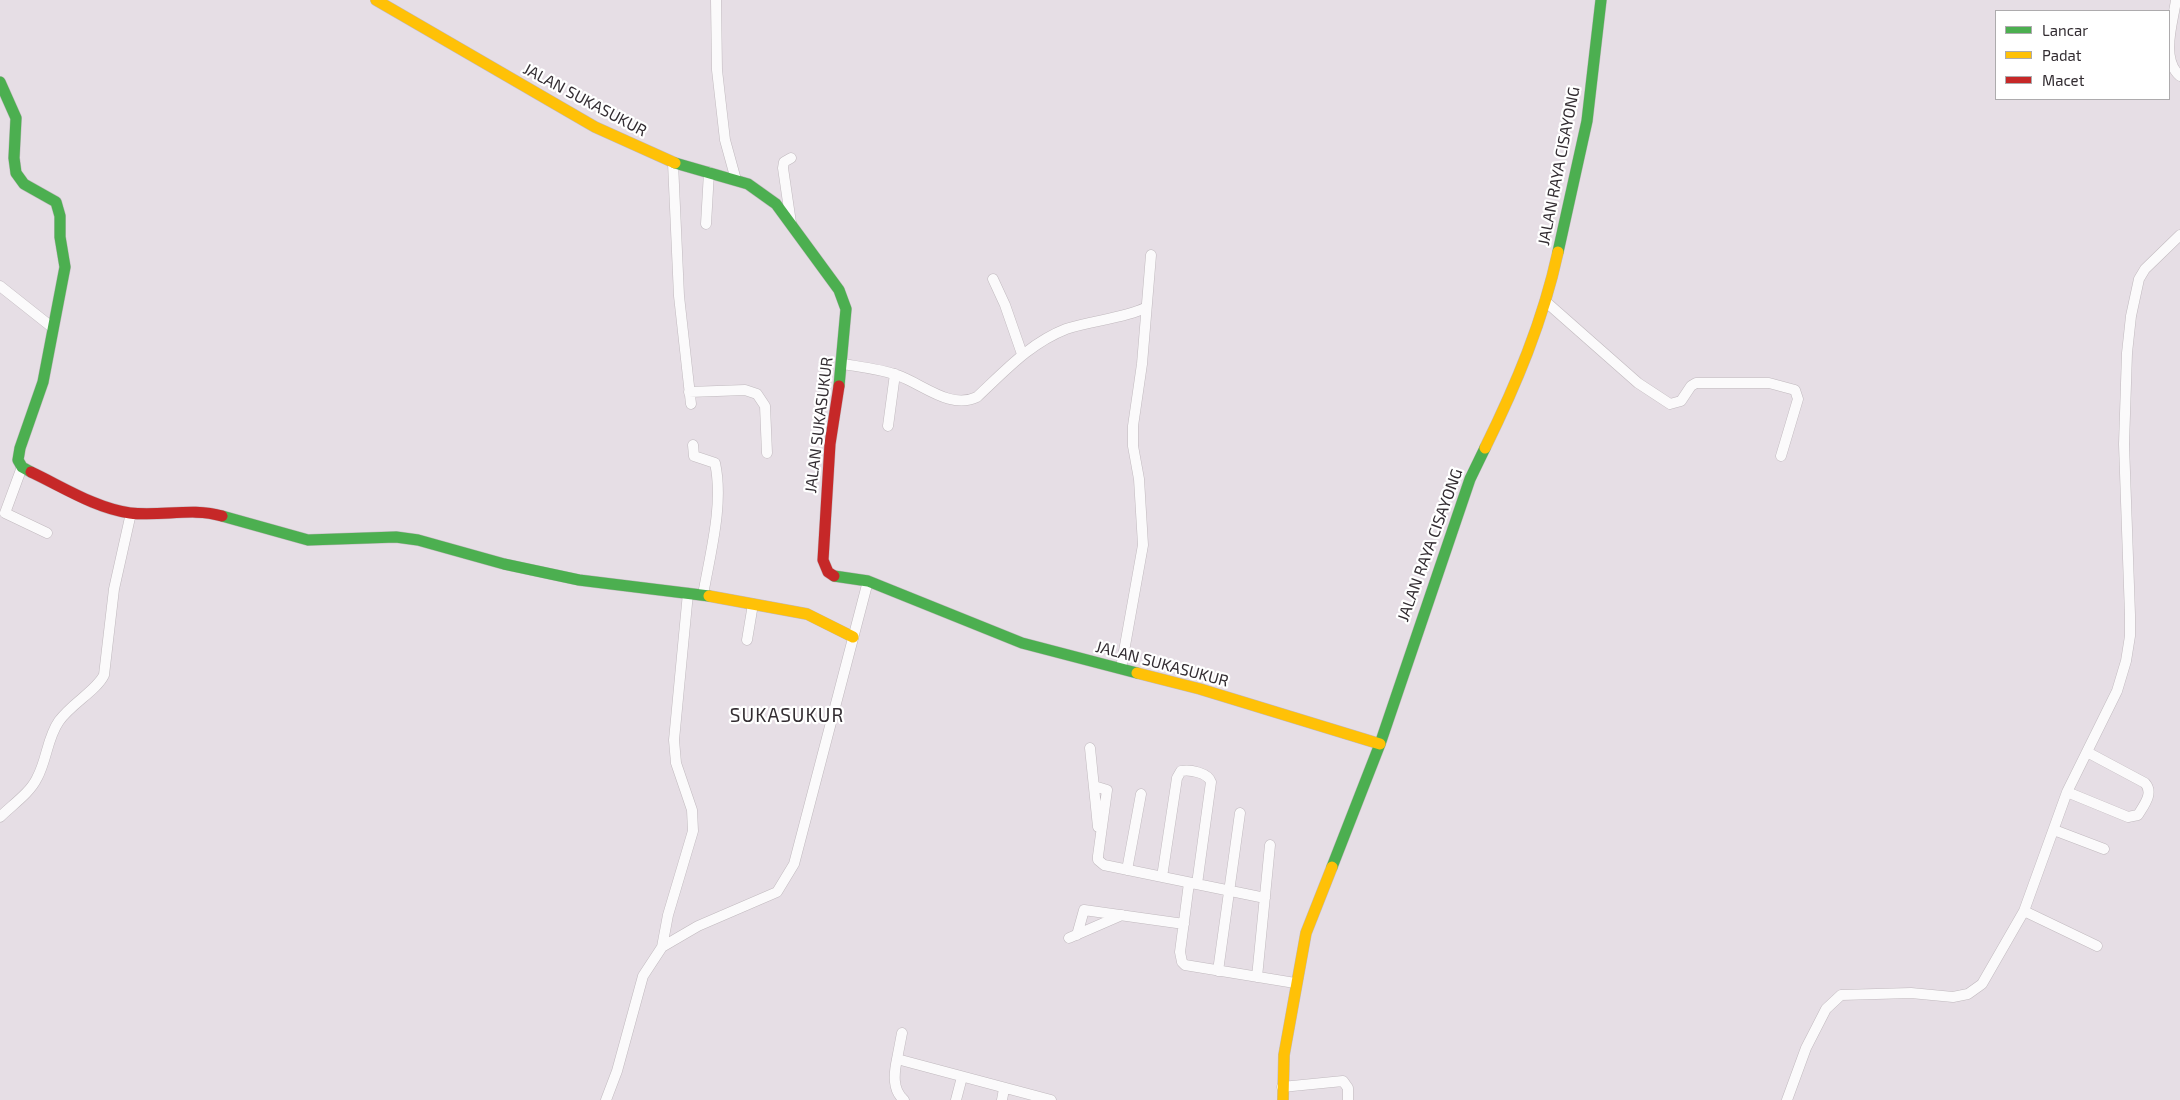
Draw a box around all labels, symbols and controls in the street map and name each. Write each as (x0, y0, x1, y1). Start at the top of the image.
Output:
legend (1995, 10, 2170, 100)
text: Lancar (2042, 21, 2088, 39)
text: Padat (2042, 46, 2082, 64)
street label: JALAN SUKASUKUR (520, 59, 650, 141)
text: Macet (2042, 71, 2084, 89)
street label: JALAN RAYA CISAYONG (1534, 85, 1584, 247)
street label: JALAN SUKASUKUR (801, 356, 837, 494)
street label: JALAN RAYA CISAYONG (1393, 466, 1467, 624)
street label: JALAN SUKASUKUR (1093, 637, 1231, 691)
district label: SUKASUKUR (729, 705, 845, 727)

